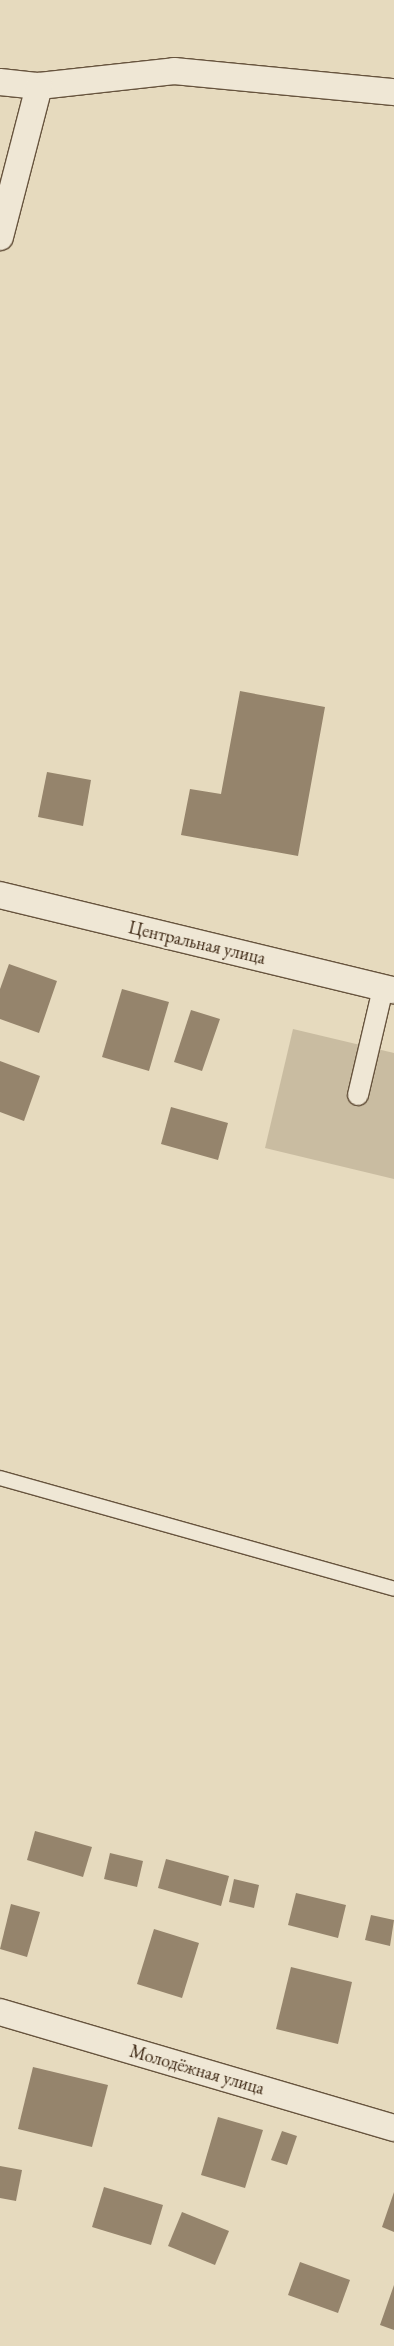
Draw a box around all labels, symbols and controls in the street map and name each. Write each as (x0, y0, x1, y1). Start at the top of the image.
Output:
street label: Центральная улица (126, 917, 268, 969)
street label: Молодёжная улица (127, 2040, 267, 2100)

